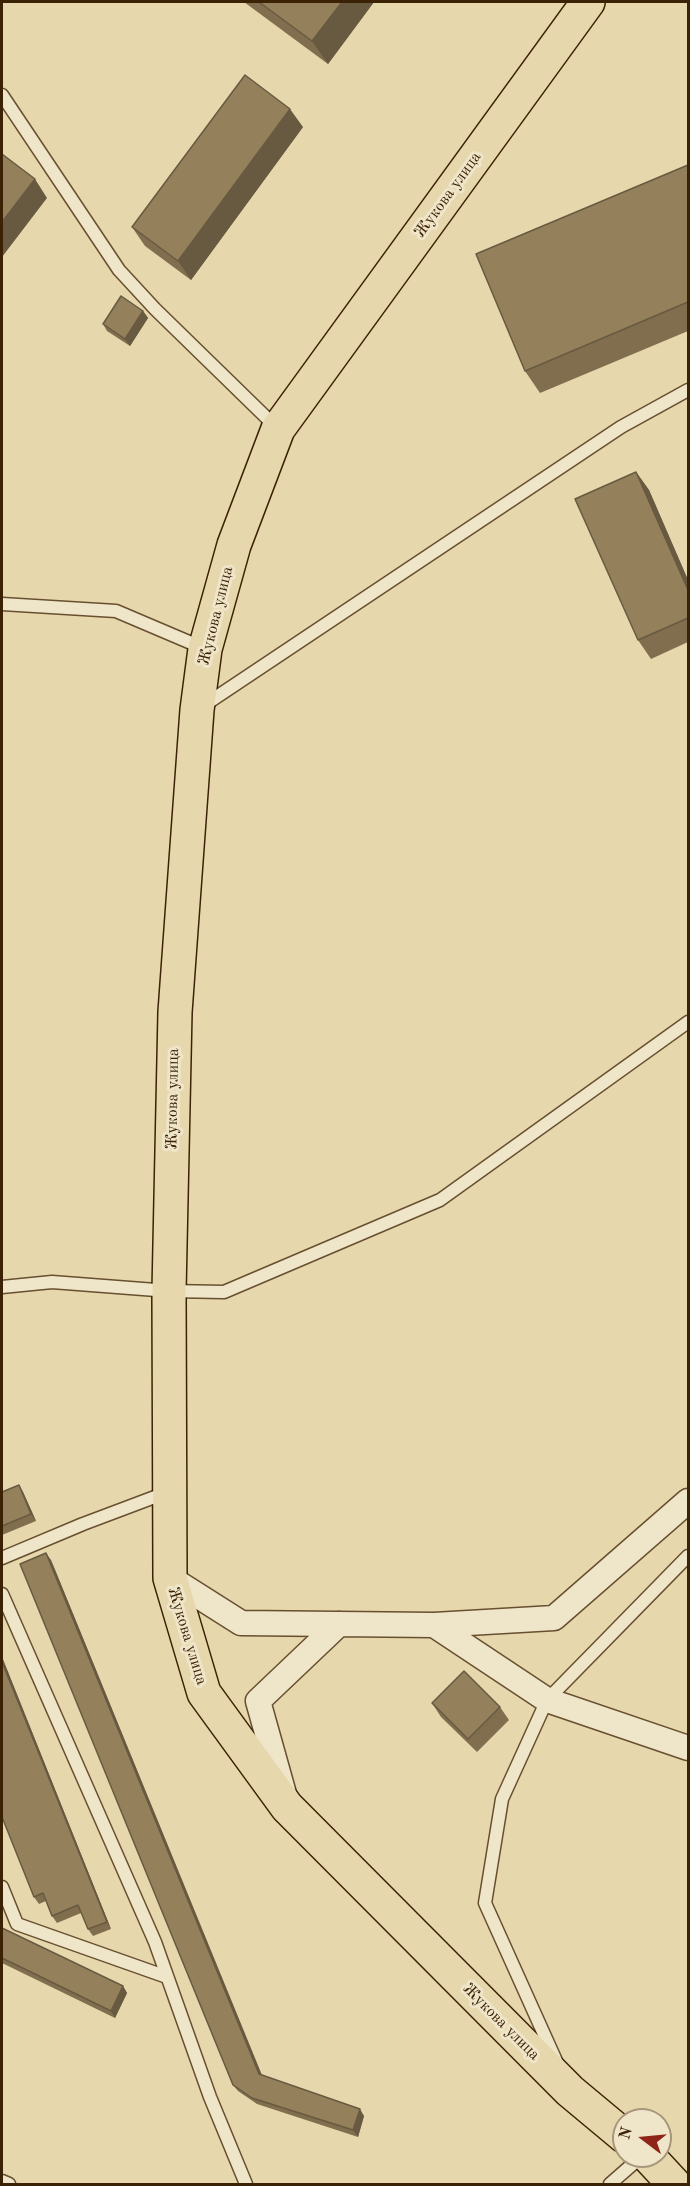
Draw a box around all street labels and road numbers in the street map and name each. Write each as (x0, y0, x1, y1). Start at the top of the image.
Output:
street label: Жукова улица (410, 148, 486, 242)
street label: Жукова улица (194, 564, 238, 668)
street label: Жукова улица (163, 1048, 183, 1150)
street label: Жукова улица (163, 1585, 211, 1687)
street label: Жукова улица (458, 1979, 544, 2065)

